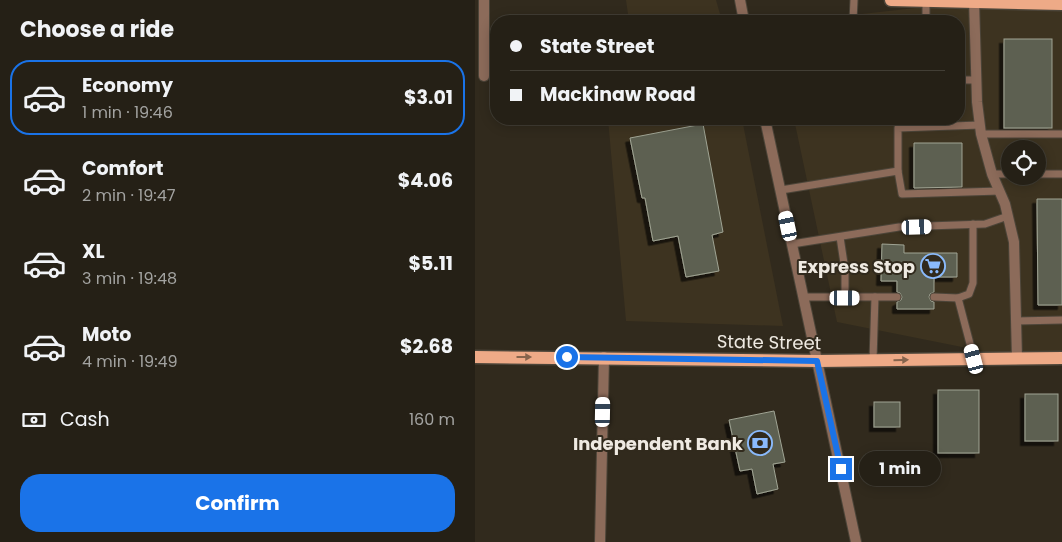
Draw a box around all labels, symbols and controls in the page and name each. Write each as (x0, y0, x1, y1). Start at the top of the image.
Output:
text: Choose a ride (20, 14, 174, 45)
text: State Street (540, 33, 654, 60)
text: Economy (82, 72, 173, 99)
icon: car (22, 75, 67, 120)
text: Mackinaw Road (540, 81, 696, 108)
text: $3.01 (404, 84, 453, 111)
text: 1 min · 19:46 (82, 101, 173, 124)
map controls (1001, 140, 1046, 185)
button: locate (1001, 140, 1046, 185)
text: Comfort (82, 155, 164, 182)
icon: car (22, 158, 67, 203)
text: $4.06 (398, 167, 453, 194)
text: 2 min · 19:47 (82, 184, 175, 207)
car (777, 210, 798, 242)
car (901, 219, 932, 235)
text: XL (82, 238, 105, 265)
icon: car (22, 241, 67, 286)
text: $5.11 (409, 250, 453, 277)
supermarket icon: Express Stop (920, 253, 946, 279)
place label: Express Stop (798, 254, 915, 279)
text: 3 min · 19:48 (82, 267, 177, 290)
car (830, 291, 860, 306)
text: Moto (82, 321, 131, 348)
icon: car (22, 324, 67, 369)
street label: State Street (717, 329, 821, 355)
text: $2.68 (400, 333, 453, 360)
car (962, 343, 985, 375)
route start (556, 346, 578, 368)
text: 4 min · 19:49 (82, 350, 178, 373)
one-way arrow (516, 353, 532, 361)
one-way arrow (894, 356, 910, 364)
car (595, 397, 610, 427)
icon: cash (20, 406, 48, 434)
text: Cash (60, 406, 110, 433)
text: 160 m (409, 408, 455, 431)
bank icon: Independent Bank (747, 430, 773, 456)
place label: Independent Bank (573, 431, 744, 456)
callout: 1 min (859, 452, 941, 486)
text: 1 min (879, 457, 921, 480)
route end (830, 458, 852, 480)
button: Confirm (20, 474, 455, 532)

